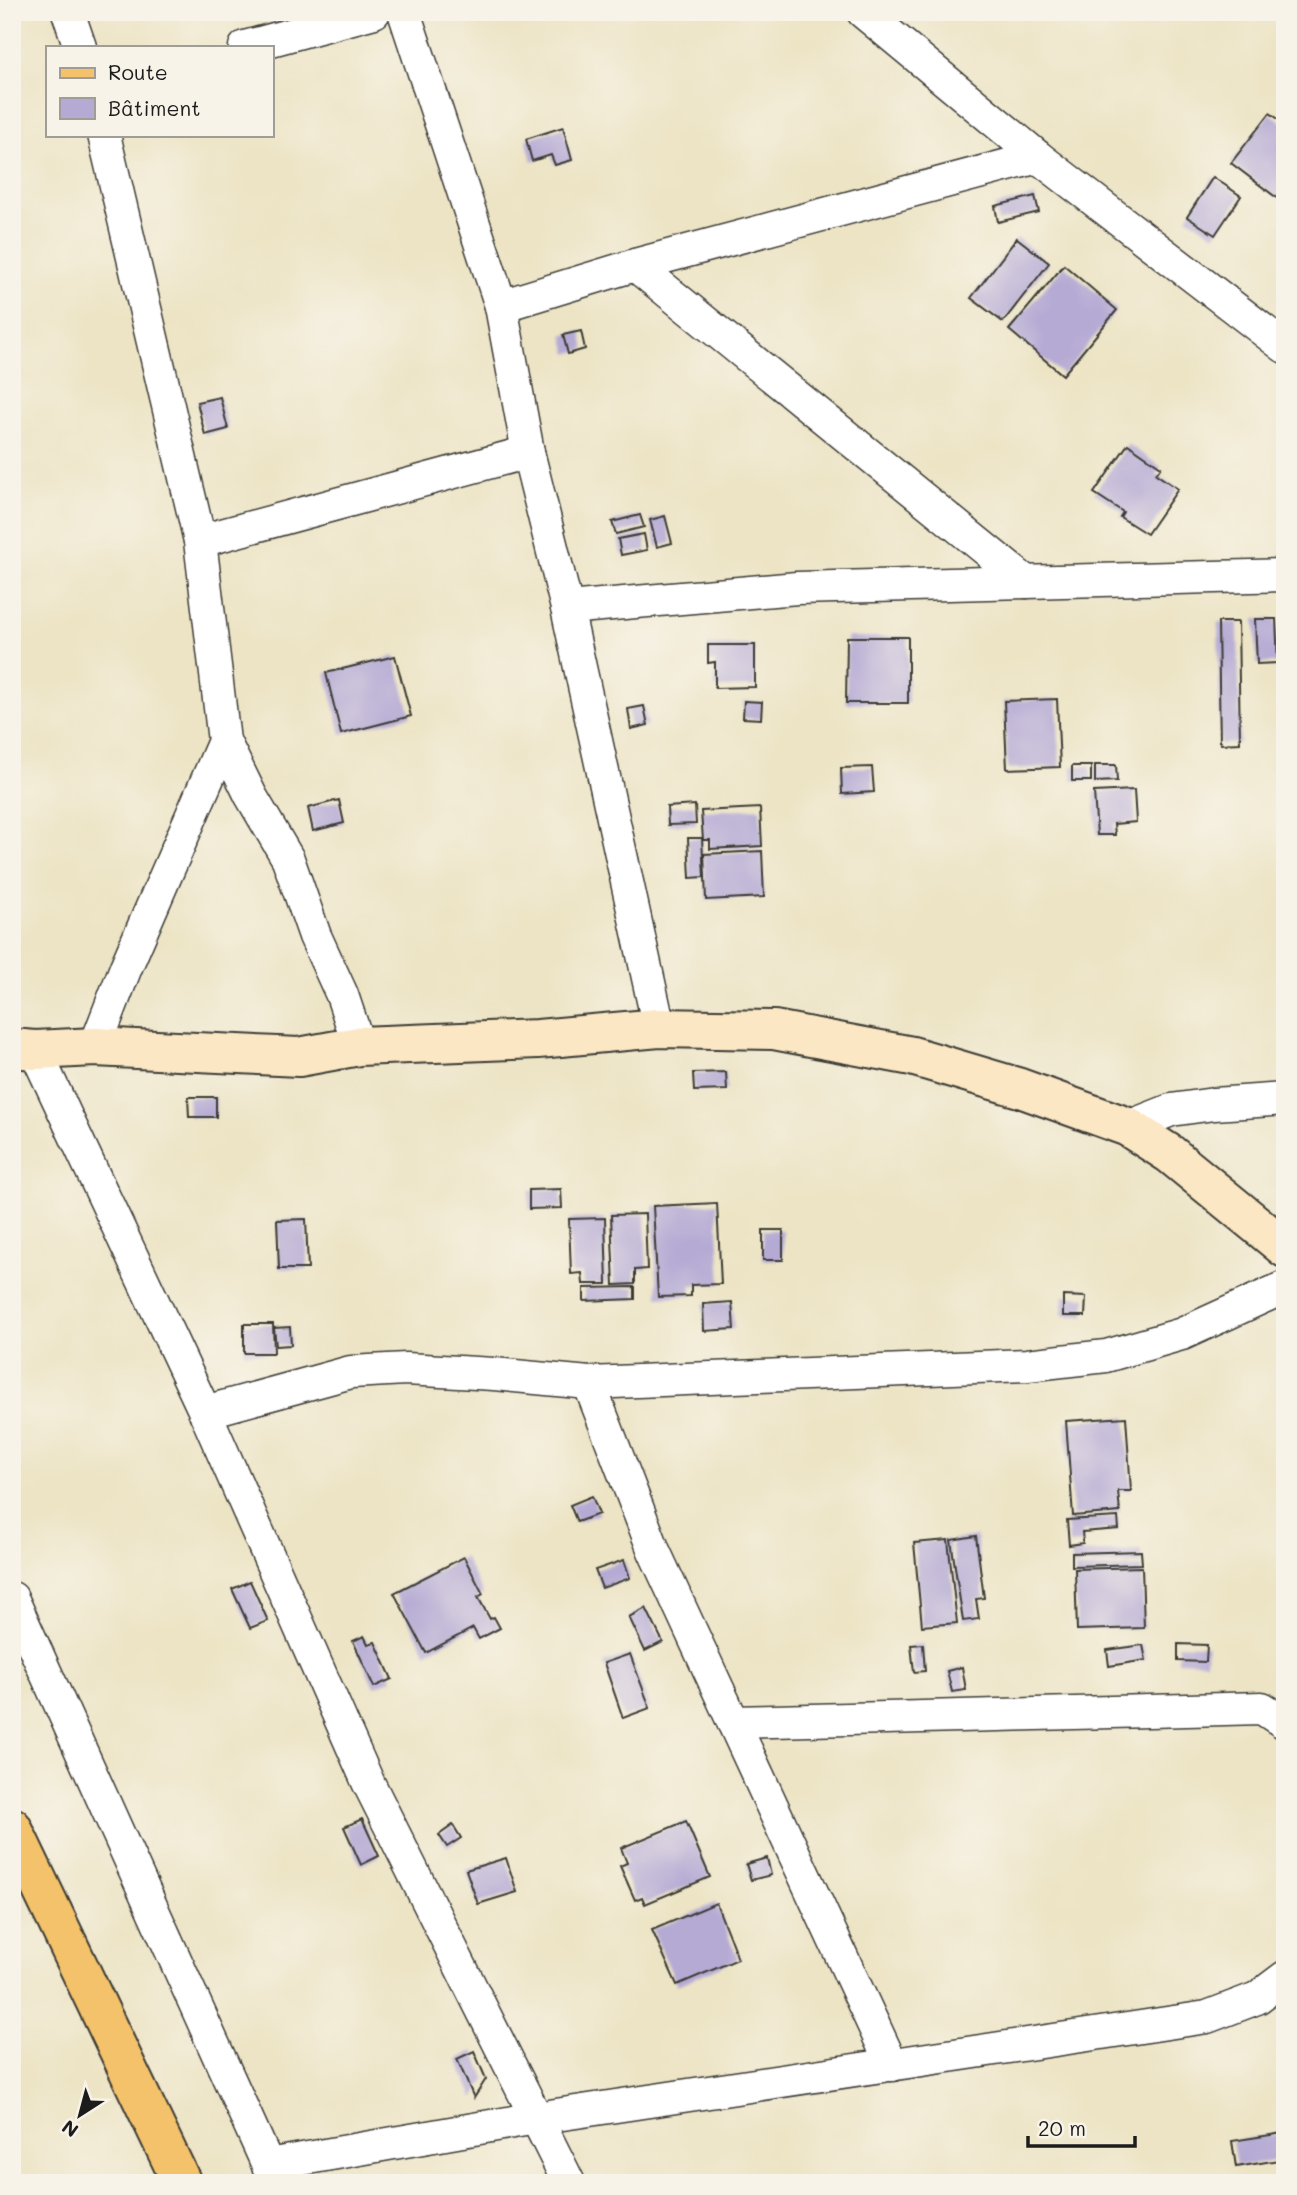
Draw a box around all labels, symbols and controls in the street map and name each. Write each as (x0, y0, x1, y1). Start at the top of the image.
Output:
legend (46, 46, 273, 136)
text: Route (108, 58, 168, 85)
text: Bâtiment (108, 94, 200, 121)
north arrow (46, 2080, 116, 2150)
scale bar (1028, 2104, 1134, 2148)
text: 20 m (1038, 2114, 1086, 2141)
text: N (57, 2115, 83, 2144)

